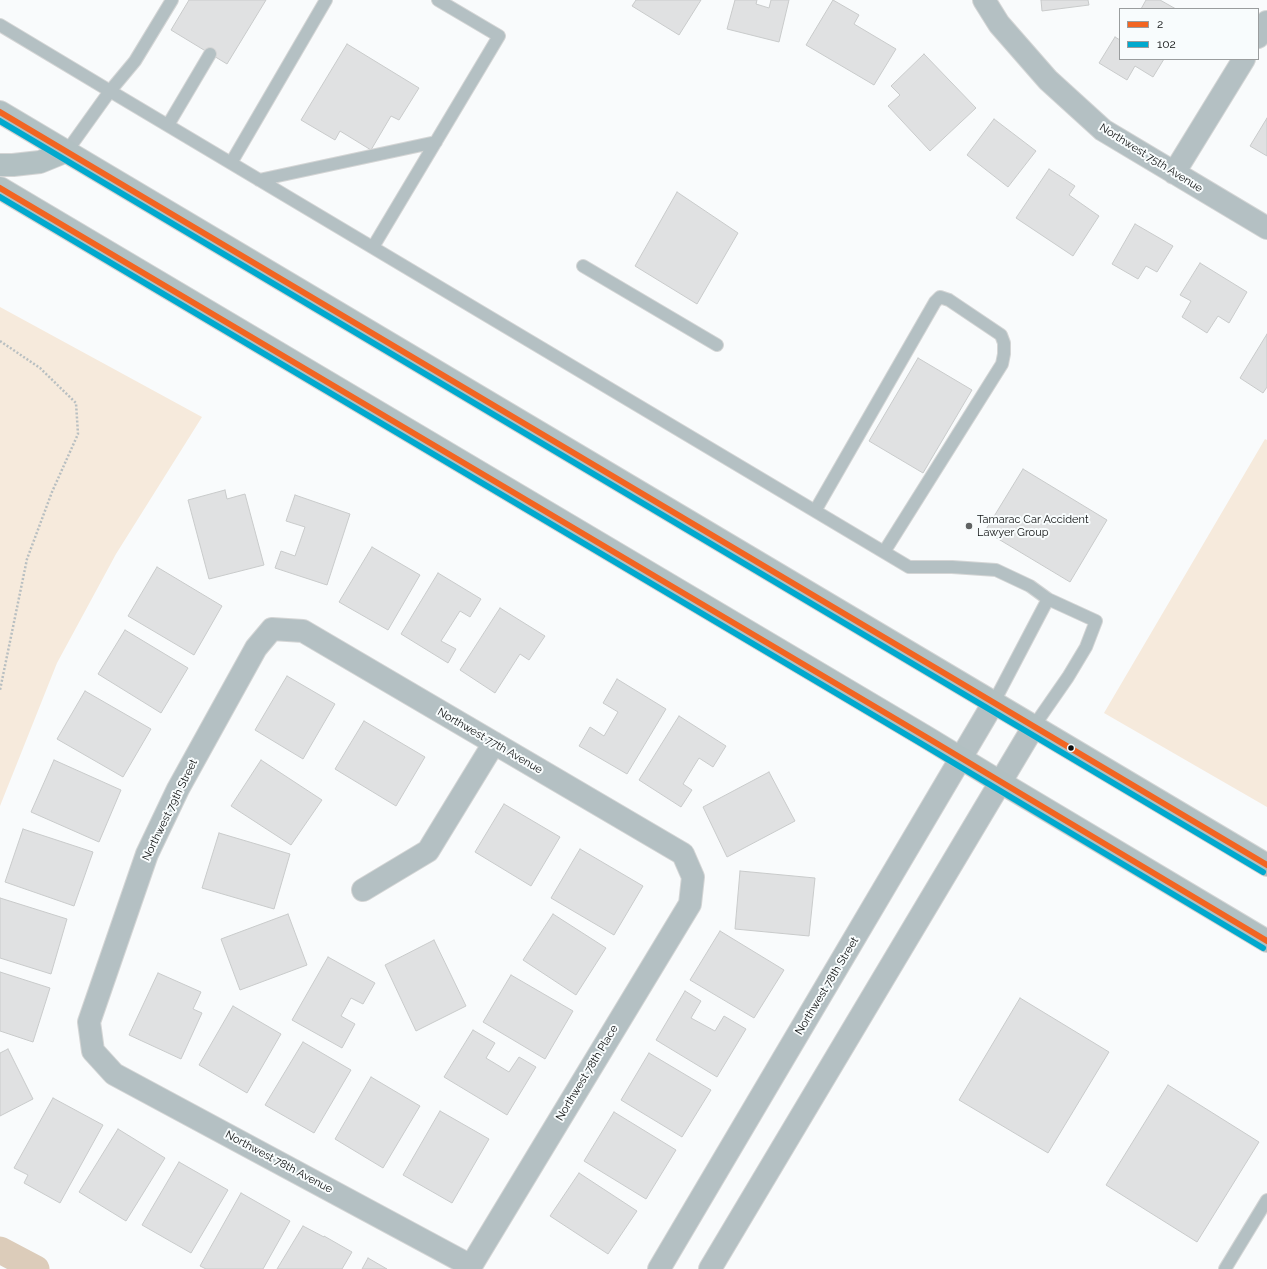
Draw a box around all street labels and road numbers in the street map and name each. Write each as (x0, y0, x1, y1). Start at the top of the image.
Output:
street label: Northwest 75th Avenue (1097, 121, 1205, 195)
street label: Northwest 77th Avenue (435, 706, 545, 776)
street label: Northwest 79th Street (140, 757, 200, 863)
street label: Northwest 78th Street (793, 935, 861, 1037)
street label: Northwest 78th Place (553, 1023, 621, 1123)
street label: Northwest 78th Avenue (223, 1128, 335, 1196)

